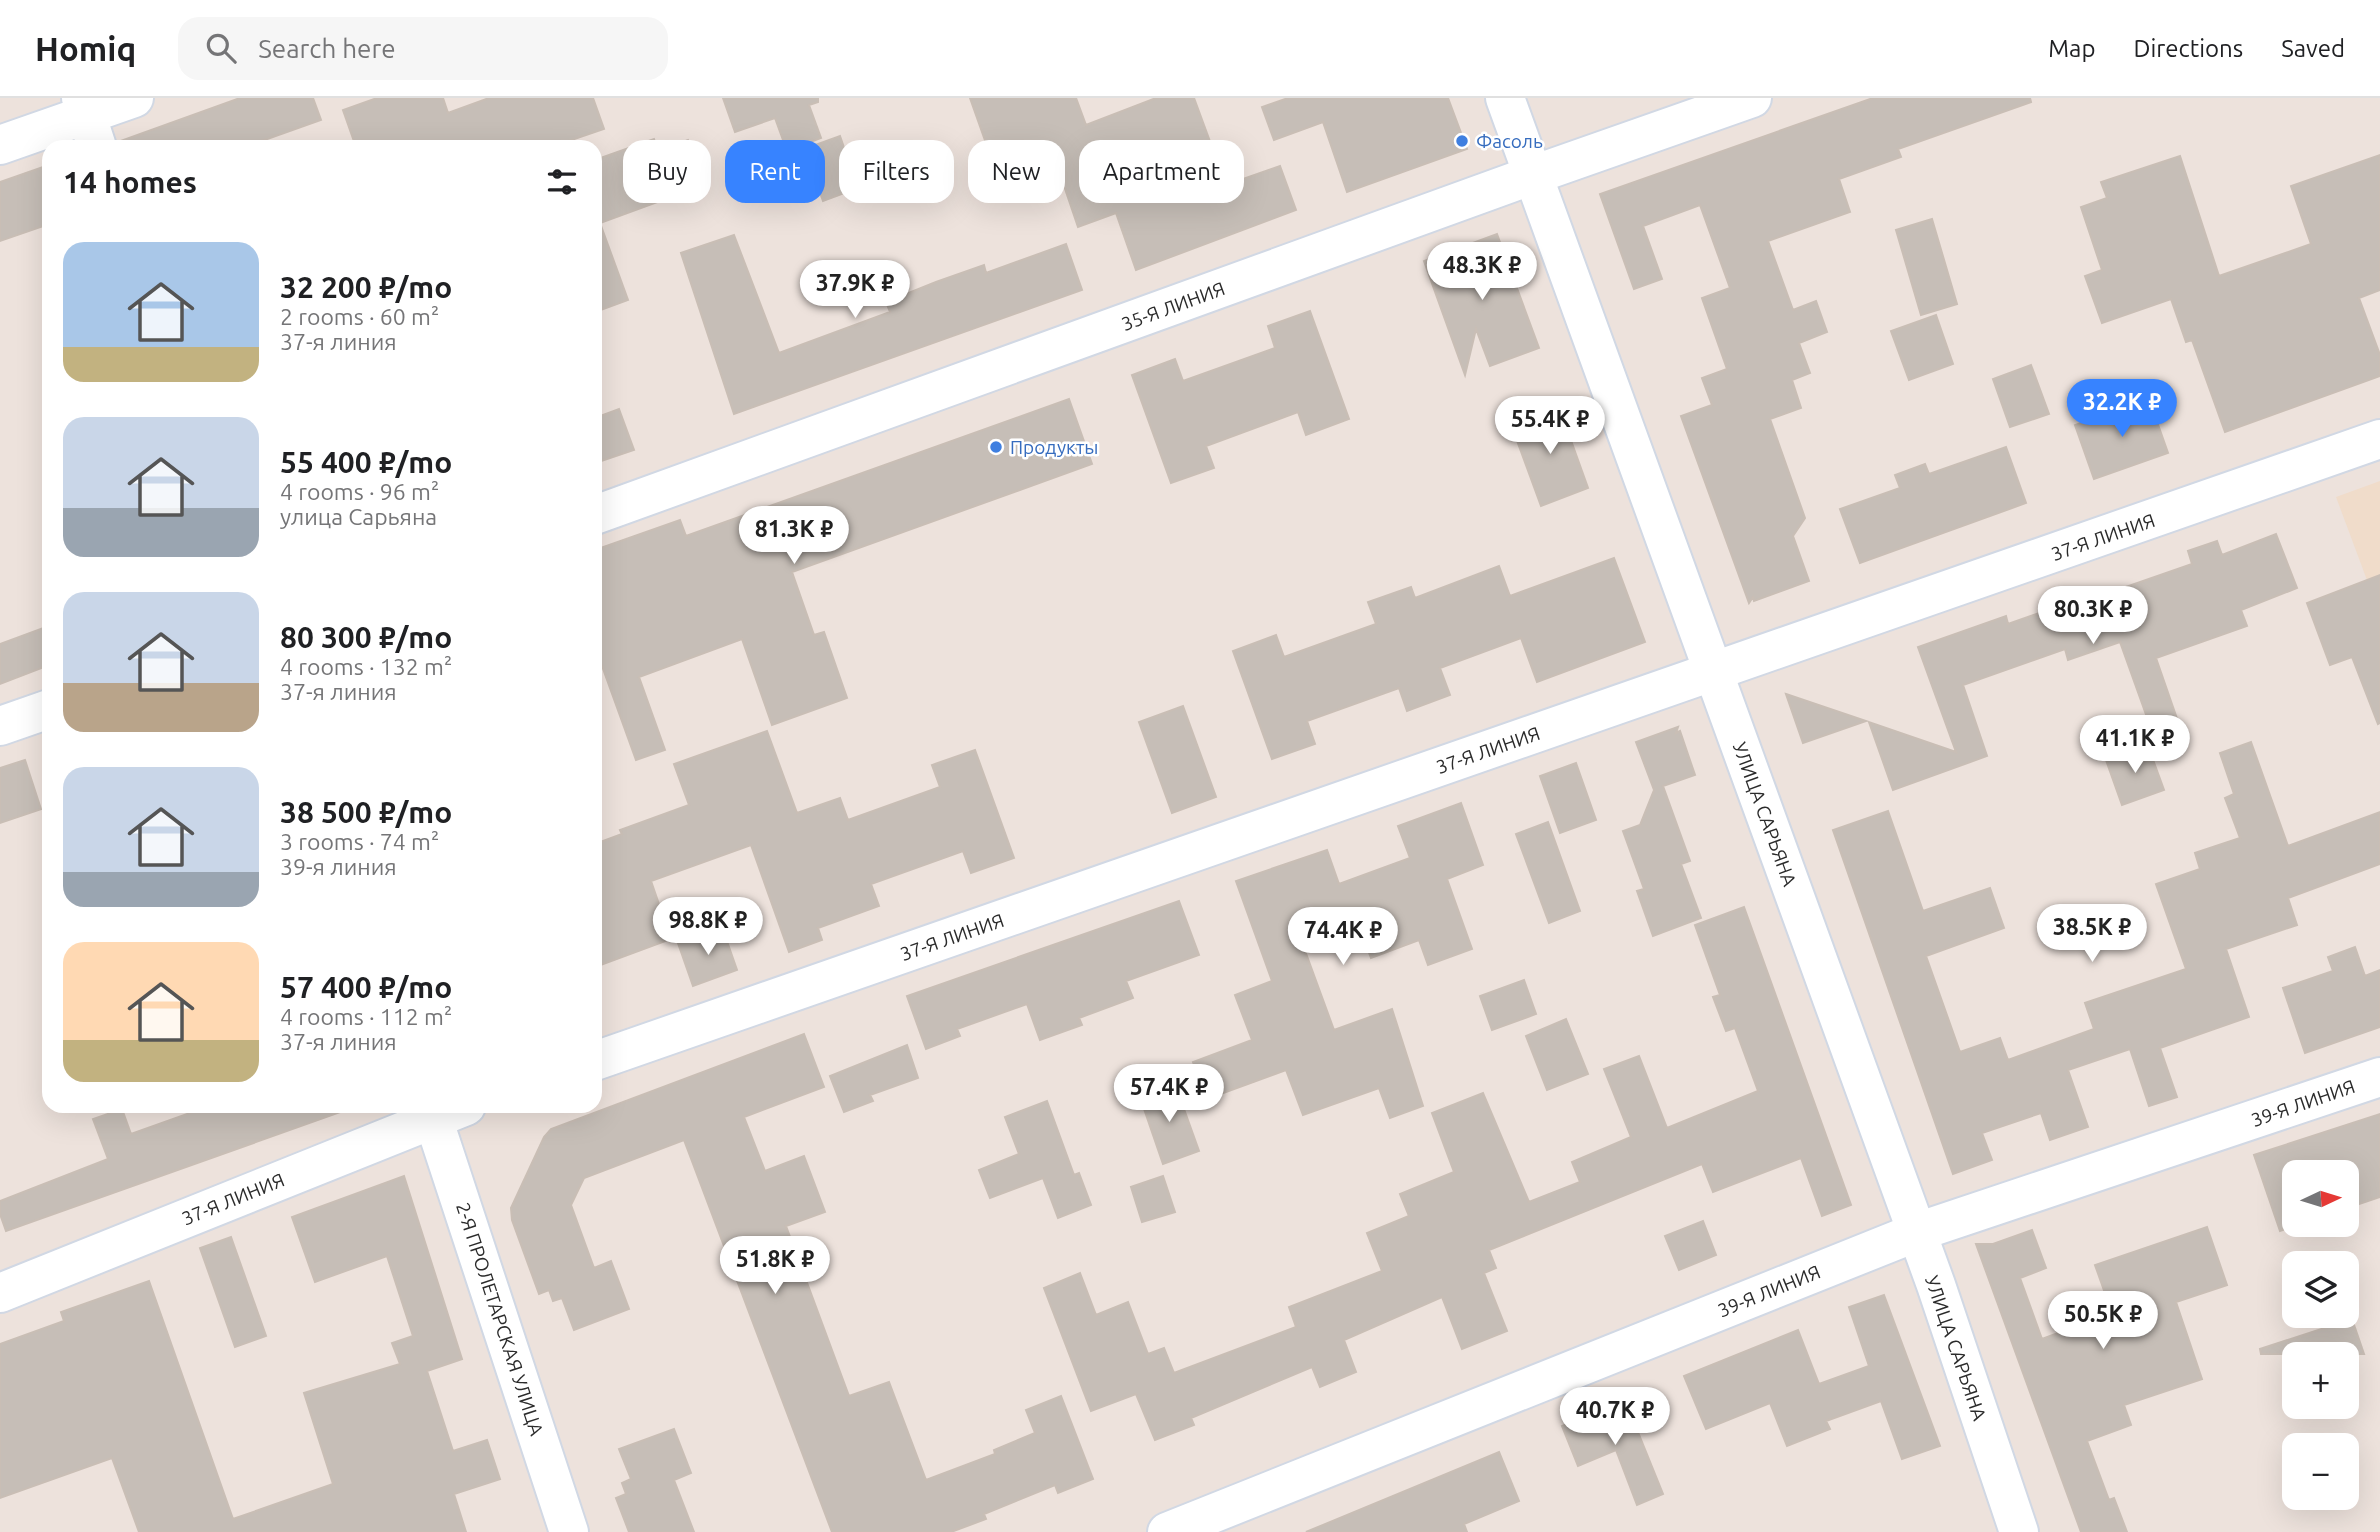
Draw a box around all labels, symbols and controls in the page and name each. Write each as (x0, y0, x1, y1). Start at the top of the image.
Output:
search box (178, 17, 668, 80)
icon: search (202, 29, 240, 67)
text: Homiq (35, 30, 136, 67)
text: Search here (258, 34, 396, 63)
text: Map (2048, 35, 2095, 62)
text: Directions (2133, 35, 2243, 62)
text: Saved (2281, 35, 2345, 62)
place label: Фасоль (1476, 130, 1543, 152)
marker: Фасоль (1454, 133, 1470, 149)
chip: Buy (623, 140, 711, 203)
chip: Rent (725, 140, 825, 203)
chip: Filters (839, 140, 954, 203)
chip: New (968, 140, 1065, 203)
chip: Apartment (1079, 140, 1244, 203)
icon: filters (543, 163, 581, 201)
text: 14 homes (63, 165, 197, 199)
pin: 48.3K ₽ (1417, 242, 1547, 302)
text: 48.3K ₽ (1443, 252, 1521, 277)
pin: 37.9K ₽ (790, 260, 920, 320)
icon: home (119, 270, 203, 354)
text: 32 200 ₽/mo (280, 270, 452, 304)
text: 37.9K ₽ (816, 270, 894, 295)
street label: 35-Я ЛИНИЯ (1118, 277, 1228, 335)
text: 2 rooms · 60 m² (280, 304, 439, 329)
text: 37-я линия (280, 329, 397, 354)
pin: 32.2K ₽ (2057, 380, 2187, 439)
text: 32.2K ₽ (2083, 389, 2161, 414)
pin: 55.4K ₽ (1485, 396, 1615, 456)
text: 55.4K ₽ (1511, 406, 1589, 431)
place label: Продукты (1010, 436, 1098, 458)
marker: Продукты (988, 439, 1004, 455)
icon: home (119, 445, 203, 529)
text: 55 400 ₽/mo (280, 445, 452, 479)
text: 4 rooms · 96 m² (280, 479, 439, 504)
text: улица Сарьяна (280, 504, 437, 529)
pin: 81.3K ₽ (729, 506, 859, 566)
street label: 37-Я ЛИНИЯ (2048, 509, 2158, 565)
text: 81.3K ₽ (755, 516, 833, 541)
pin: 80.3K ₽ (2028, 587, 2158, 646)
text: 80.3K ₽ (2054, 596, 2132, 621)
icon: home (119, 620, 203, 704)
text: 80 300 ₽/mo (280, 620, 452, 654)
text: 4 rooms · 132 m² (280, 654, 452, 679)
text: 37-я линия (280, 679, 397, 704)
pin: 41.1K ₽ (2070, 716, 2200, 775)
street label: 37-Я ЛИНИЯ (1433, 722, 1543, 778)
text: 41.1K ₽ (2096, 725, 2174, 750)
street label: УЛИЦА САРЬЯНА (1729, 739, 1801, 890)
icon: home (119, 795, 203, 879)
text: 38 500 ₽/mo (280, 795, 452, 829)
text: 3 rooms · 74 m² (280, 829, 439, 854)
text: 39-я линия (280, 854, 397, 879)
pin: 98.8K ₽ (643, 898, 773, 957)
pin: 38.5K ₽ (2027, 904, 2157, 964)
text: 98.8K ₽ (669, 907, 747, 932)
pin: 74.4K ₽ (1278, 908, 1408, 967)
street label: 37-Я ЛИНИЯ (897, 909, 1007, 965)
text: 38.5K ₽ (2053, 914, 2131, 939)
text: 74.4K ₽ (1304, 917, 1382, 942)
icon: home (119, 970, 203, 1054)
text: 57 400 ₽/mo (280, 970, 452, 1004)
text: 4 rooms · 112 m² (280, 1004, 452, 1029)
text: 37-я линия (280, 1029, 397, 1054)
pin: 57.4K ₽ (1104, 1065, 1234, 1124)
text: 57.4K ₽ (1130, 1074, 1208, 1099)
street label: 39-Я ЛИНИЯ (2248, 1075, 2358, 1131)
north arrow (2282, 1160, 2359, 1237)
map controls (2282, 1160, 2359, 1510)
street label: 37-Я ЛИНИЯ (179, 1168, 287, 1230)
street label: 2-Я ПРОЛЕТАРСКАЯ УЛИЦА (452, 1200, 548, 1439)
pin: 51.8K ₽ (710, 1236, 840, 1296)
text: 51.8K ₽ (736, 1246, 814, 1271)
button: layers (2282, 1251, 2359, 1328)
street label: 39-Я ЛИНИЯ (1715, 1260, 1823, 1322)
street label: УЛИЦА САРЬЯНА (1921, 1273, 1991, 1424)
pin: 50.5K ₽ (2038, 1292, 2168, 1351)
text: 50.5K ₽ (2064, 1301, 2142, 1326)
button: + (2282, 1342, 2359, 1419)
pin: 40.7K ₽ (1550, 1388, 1680, 1447)
text: 40.7K ₽ (1576, 1397, 1654, 1422)
button: − (2282, 1433, 2359, 1510)

